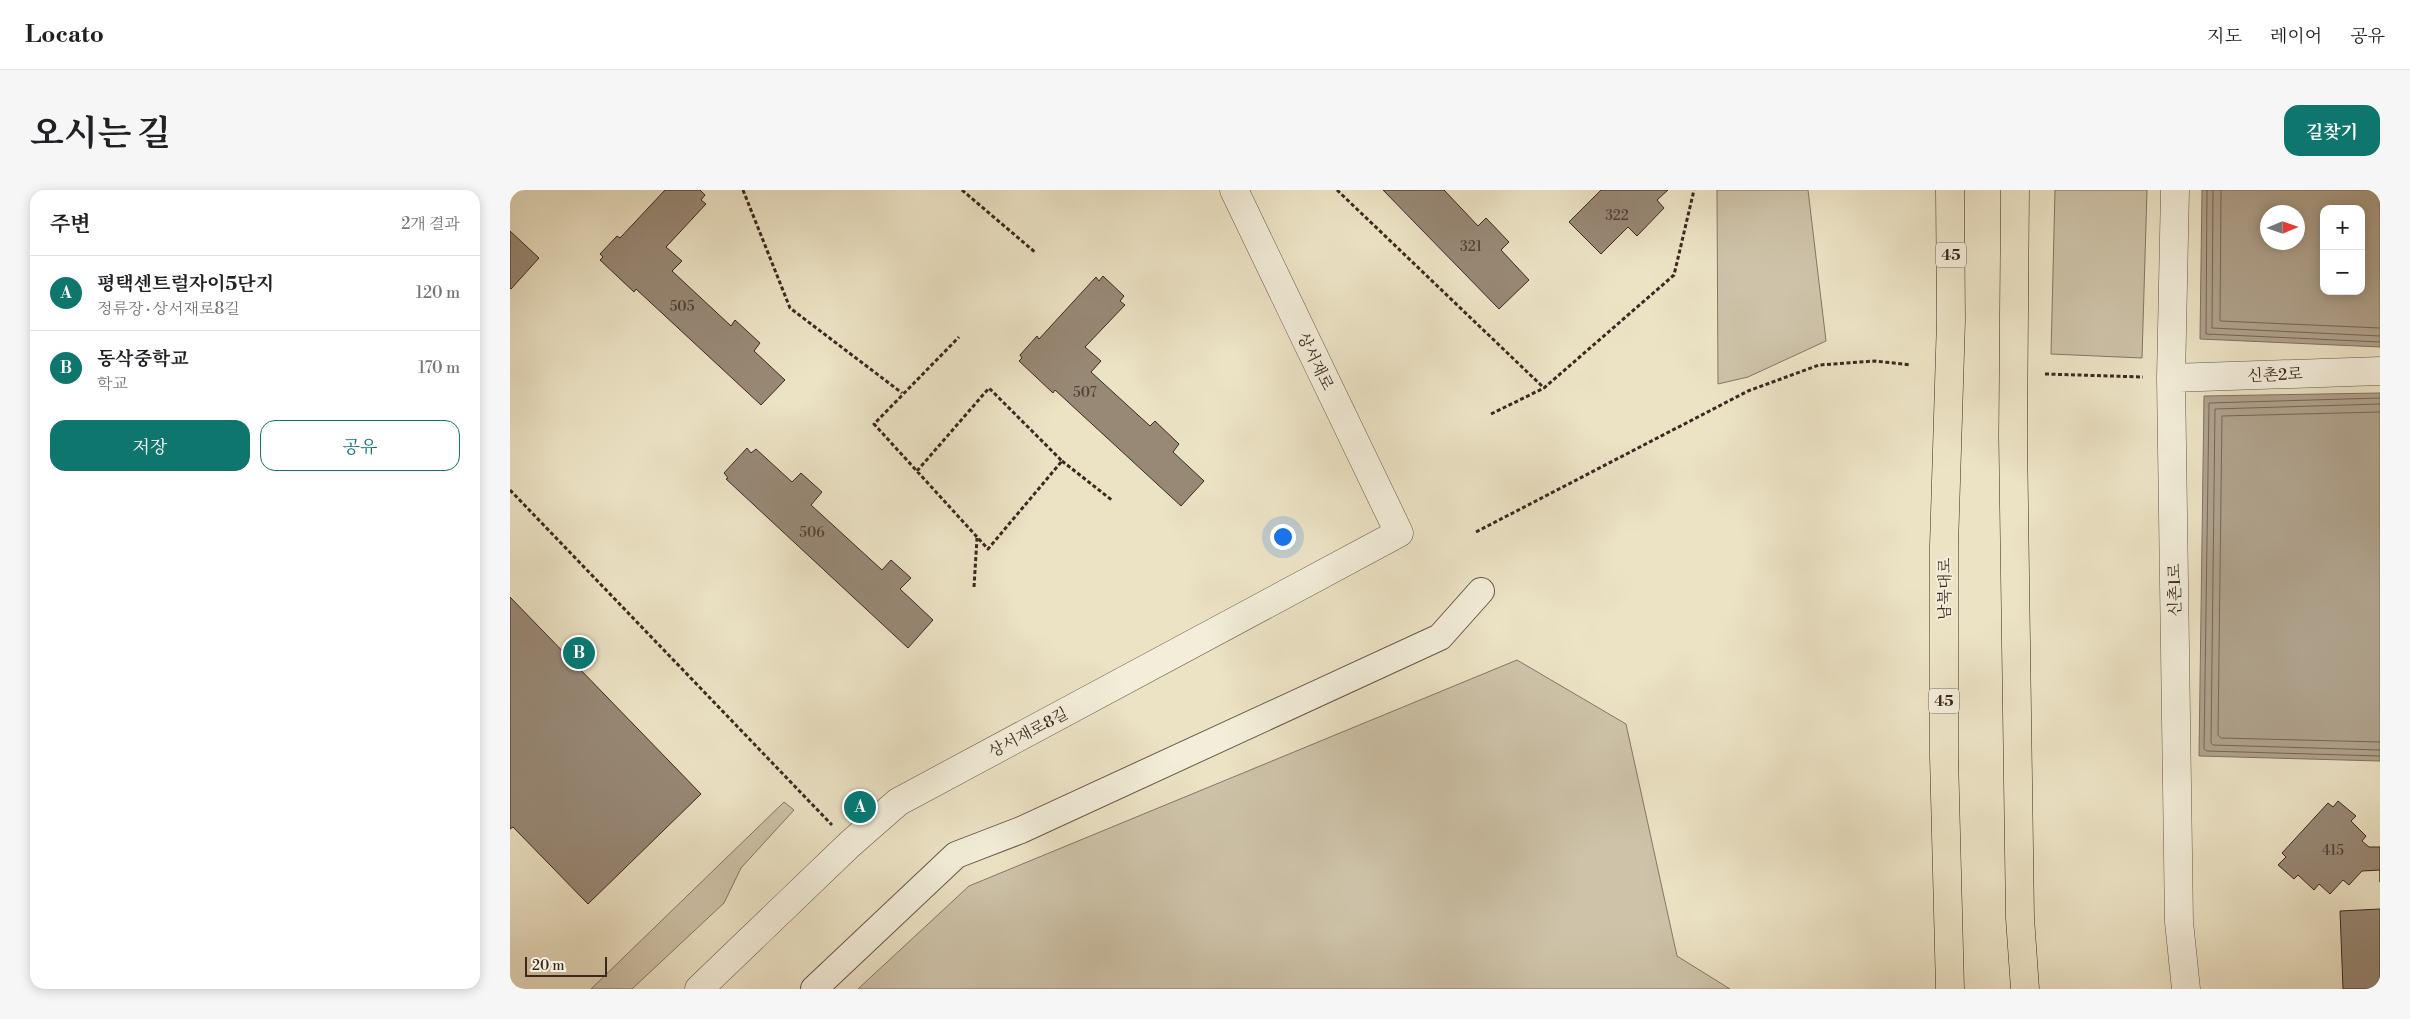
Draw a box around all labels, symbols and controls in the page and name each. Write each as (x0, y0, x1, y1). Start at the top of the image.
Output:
text: Locato (25, 20, 104, 50)
text: 지도 (2207, 25, 2242, 48)
text: 레이어 (2270, 25, 2322, 48)
text: 공유 (2350, 25, 2385, 48)
button: 길찾기 (2284, 105, 2380, 156)
text: 오시는 길 (30, 113, 171, 156)
north arrow (2260, 205, 2305, 250)
map controls (2320, 205, 2365, 295)
button: + (2320, 205, 2365, 250)
house number: 322 (1605, 207, 1629, 225)
text: 주변 (50, 212, 91, 238)
text: 2개 결과 (401, 214, 460, 234)
house number: 321 (1460, 238, 1482, 256)
road number: 45 (1936, 242, 1966, 268)
button: − (2320, 250, 2365, 295)
text: 평택센트럴자이5단지 (97, 272, 274, 296)
text: A (60, 283, 72, 303)
text: 120 m (416, 283, 460, 303)
house number: 505 (670, 298, 695, 316)
text: 정류장 · 상서재로8길 (97, 299, 240, 319)
street label: 상서재로 (1293, 329, 1338, 394)
text: 동삭중학교 (97, 347, 189, 371)
text: B (60, 358, 72, 378)
text: 170 m (418, 358, 460, 378)
street label: 신촌2로 (2247, 364, 2304, 386)
text: 학교 (97, 374, 128, 394)
house number: 507 (1073, 384, 1097, 402)
button: 저장 (50, 420, 250, 471)
button: 공유 (260, 420, 460, 471)
house number: 506 (799, 524, 825, 542)
your location (1270, 524, 1296, 550)
street label: 남북대로 (1935, 558, 1955, 620)
street label: 신촌1로 (2165, 563, 2185, 617)
pin: B (563, 634, 595, 672)
road number: 45 (1929, 688, 1959, 714)
street label: 상서재로8길 (985, 704, 1072, 762)
pin: A (844, 788, 876, 826)
house number: 415 (2322, 842, 2344, 860)
scale bar (525, 954, 608, 977)
text: 20 m (532, 957, 564, 975)

